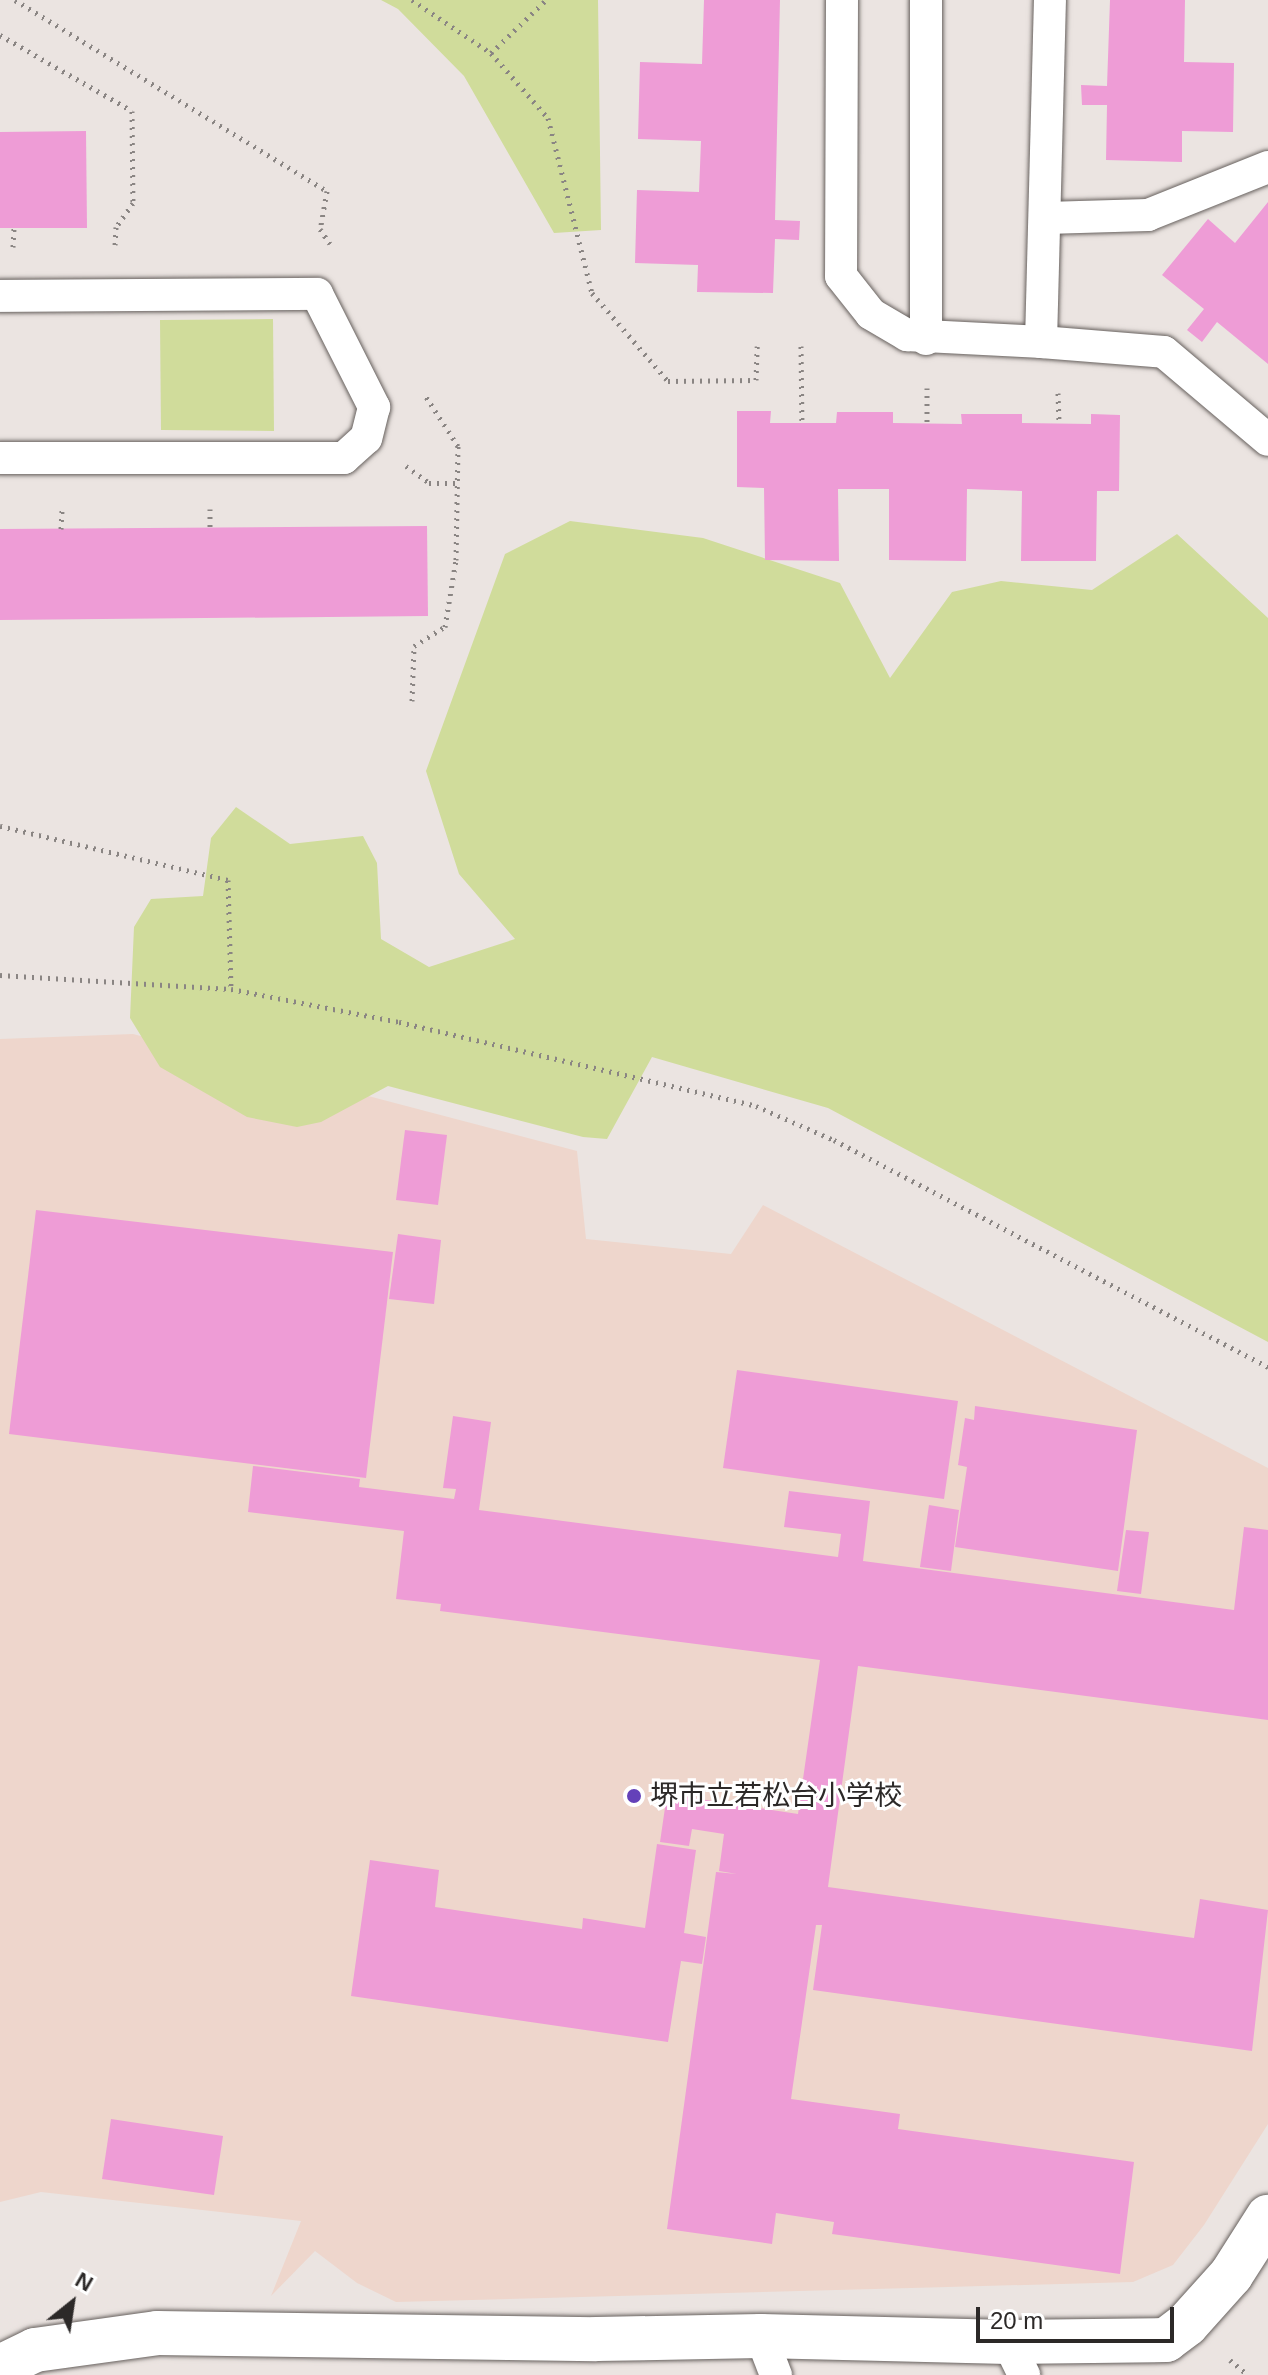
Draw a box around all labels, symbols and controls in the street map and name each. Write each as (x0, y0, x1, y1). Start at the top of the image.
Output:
place label: 堺市立若松台小学校 (650, 1779, 902, 1813)
marker: 堺市立若松台小学校 (625, 1787, 643, 1805)
north arrow (32, 2263, 112, 2343)
text: N (71, 2267, 97, 2297)
scale bar (980, 2291, 1178, 2341)
text: 20 m (990, 2307, 1043, 2334)

